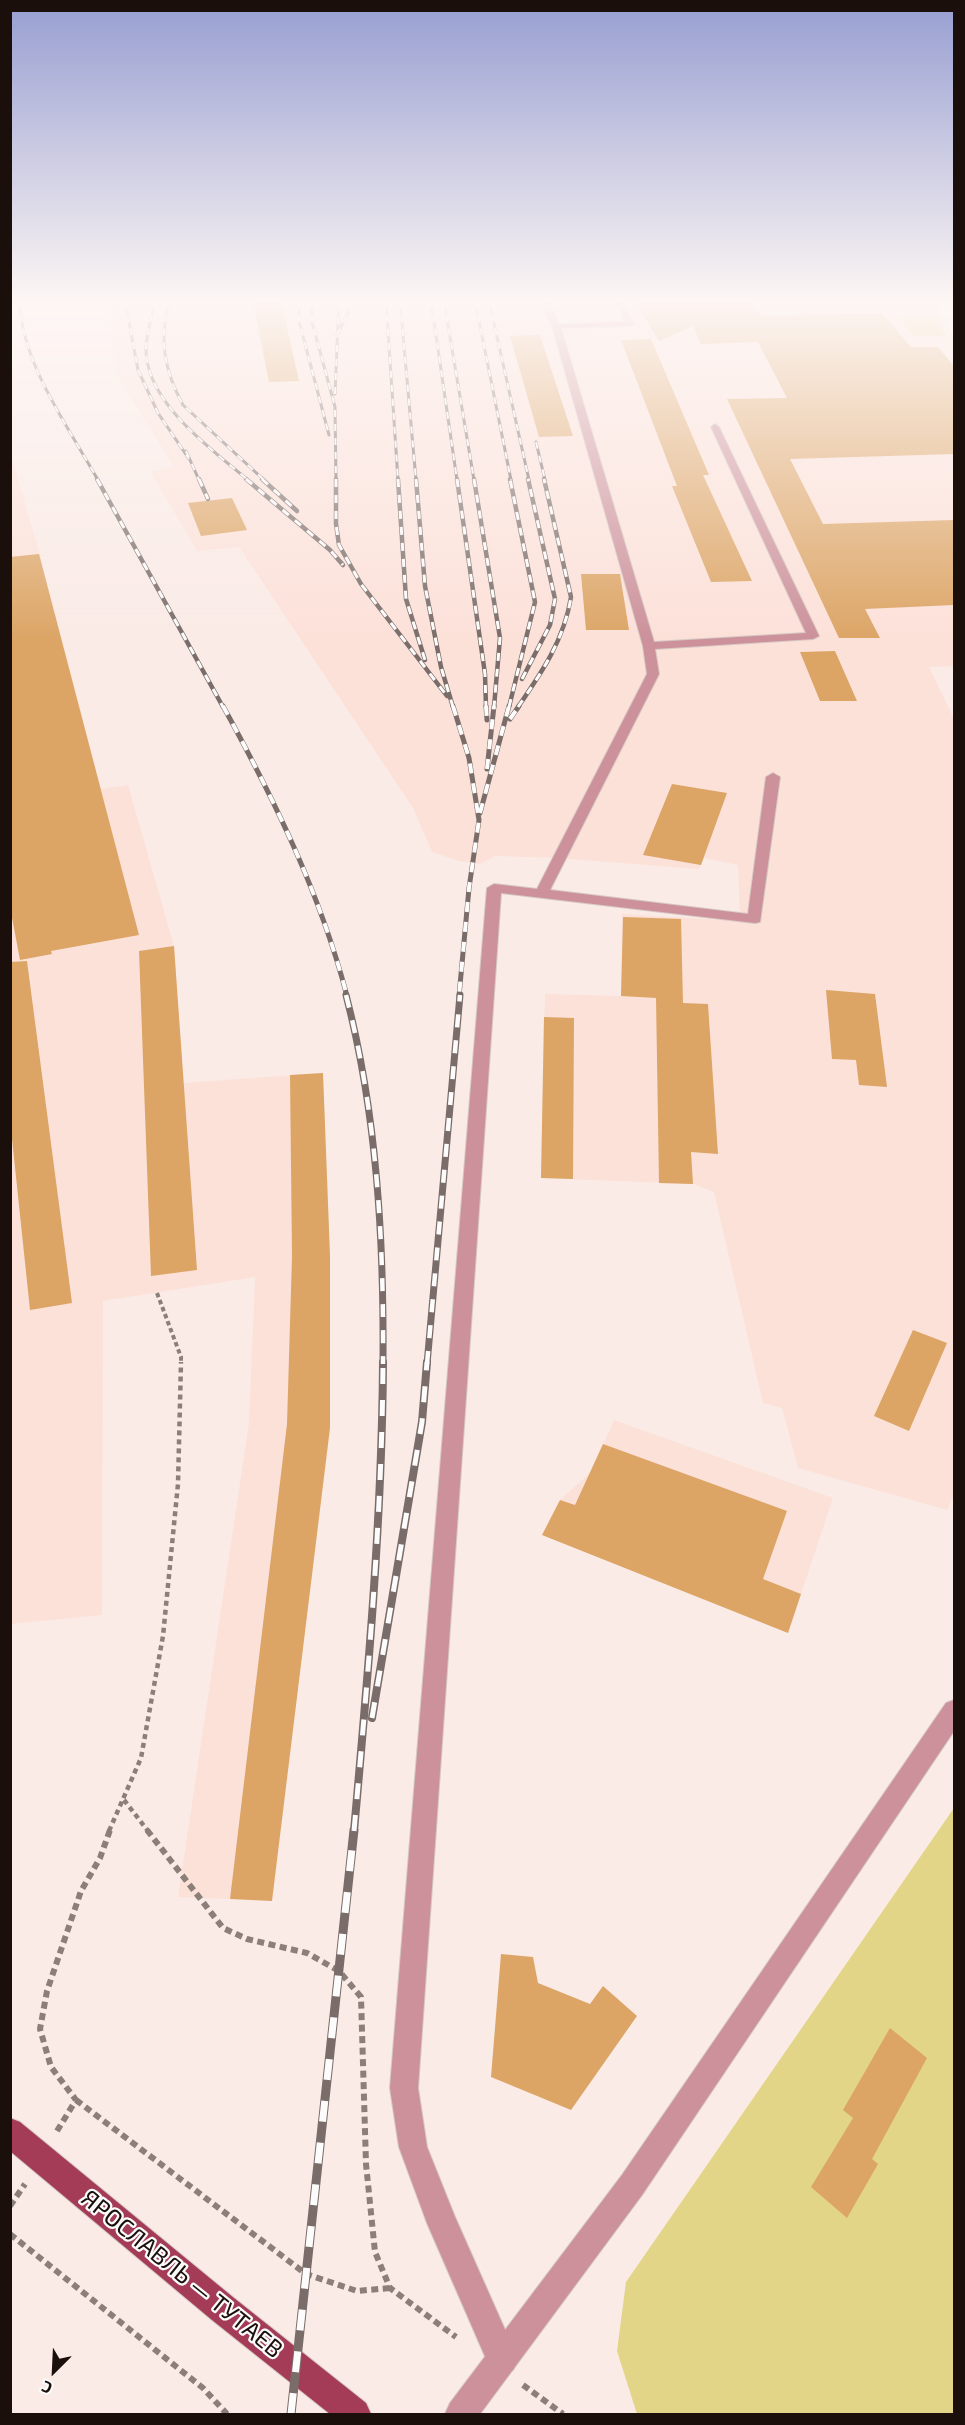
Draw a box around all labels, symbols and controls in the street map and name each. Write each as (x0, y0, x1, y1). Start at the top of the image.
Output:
street label: ЯРОСЛАВЛЬ — ТУТАЕВ (76, 2184, 288, 2364)
north arrow (24, 2341, 84, 2401)
text: С (38, 2377, 55, 2398)

